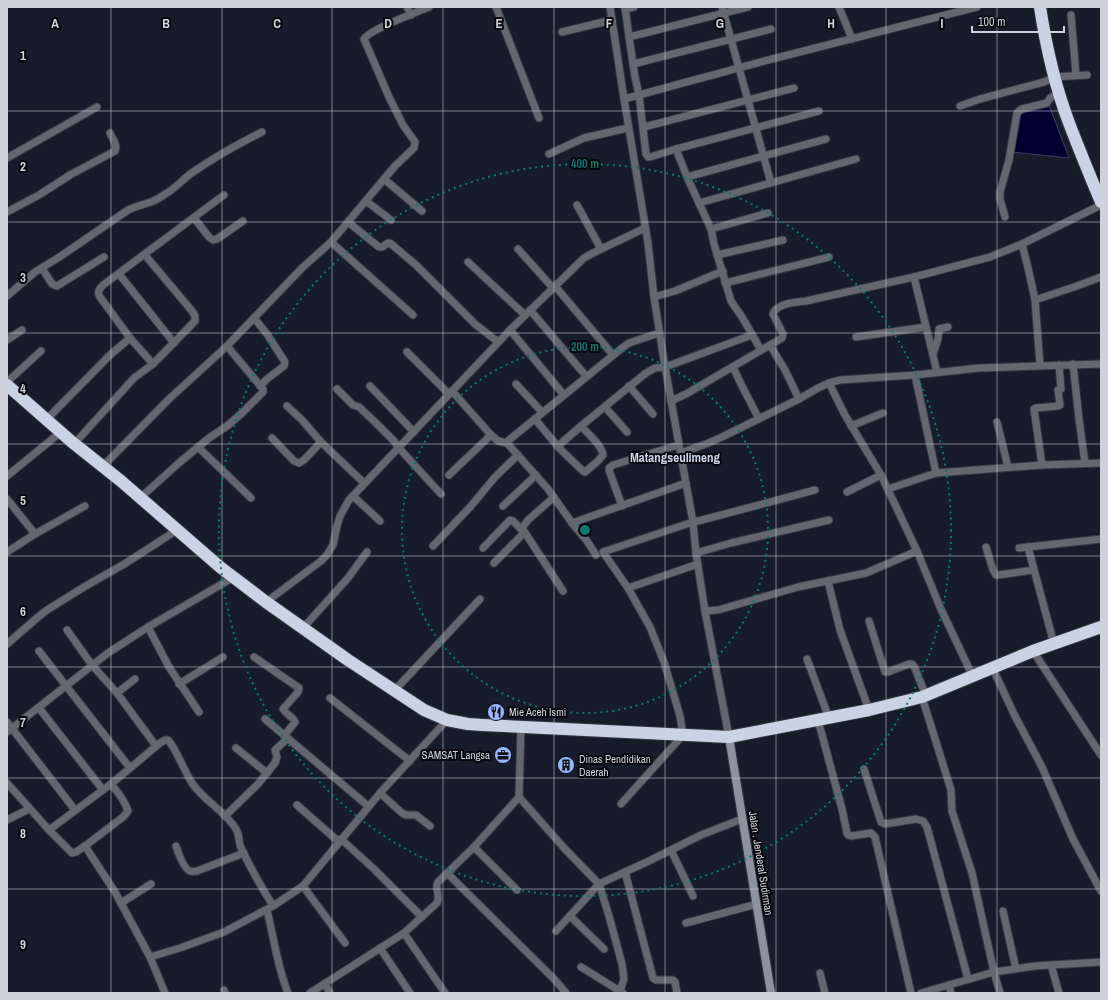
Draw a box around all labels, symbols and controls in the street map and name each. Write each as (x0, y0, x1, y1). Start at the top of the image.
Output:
scale bar (972, 8, 1064, 34)
text: 100 m (978, 14, 1005, 30)
text: A (51, 15, 59, 32)
text: B (162, 15, 170, 32)
text: C (273, 15, 281, 32)
text: D (384, 15, 392, 32)
text: E (495, 15, 503, 32)
text: F (606, 15, 613, 32)
text: G (716, 15, 724, 32)
text: H (827, 15, 835, 32)
text: I (941, 15, 944, 32)
text: 1 (20, 47, 26, 64)
text: 400 m (571, 156, 599, 172)
text: 2 (20, 158, 26, 175)
text: 3 (20, 269, 26, 286)
text: 200 m (571, 339, 599, 355)
text: 4 (20, 380, 26, 397)
district label: Matangseulimeng (630, 449, 721, 466)
text: 5 (20, 492, 26, 509)
centre of rings (578, 523, 592, 537)
text: 6 (20, 603, 26, 620)
restaurant icon: Mie Aceh Ismi (486, 702, 506, 722)
place label: Mie Aceh Ismi (509, 705, 566, 719)
text: 7 (20, 714, 26, 731)
office icon: SAMSAT Langsa (493, 745, 513, 765)
place label: SAMSAT Langsa (422, 748, 490, 762)
place label: Dinas Pendidikan Daerah (579, 752, 651, 779)
building icon: Dinas Pendidikan Daerah (556, 755, 576, 775)
street label: Jalan . Jenderal Sudirman (746, 810, 776, 916)
text: 8 (20, 825, 26, 842)
text: 9 (20, 936, 26, 953)

